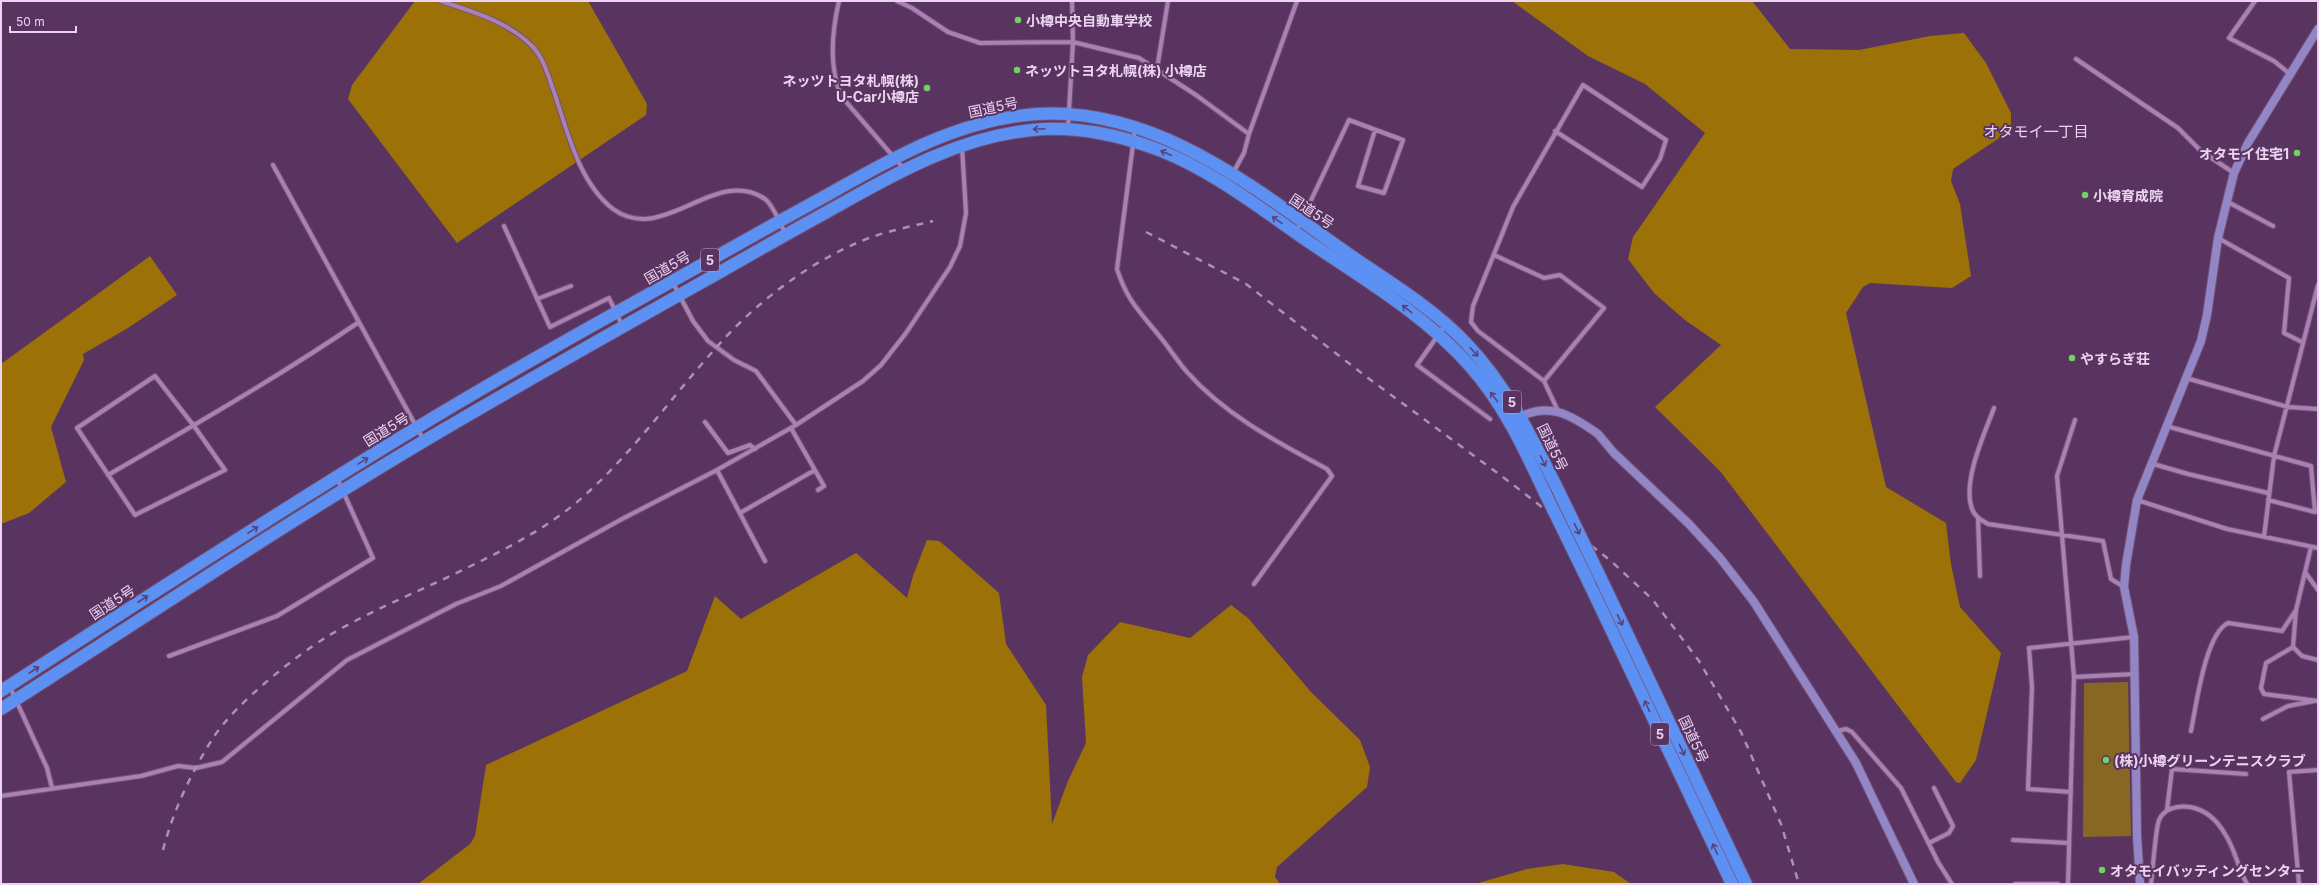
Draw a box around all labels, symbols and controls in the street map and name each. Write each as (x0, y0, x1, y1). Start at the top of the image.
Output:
scale bar (10, 8, 76, 34)
place label: 小樽中央自動車学校 (1026, 12, 1152, 29)
text: 50 m (16, 14, 45, 29)
marker: 小樽中央自動車学校 (1013, 15, 1023, 25)
place label: ネッツトヨタ札幌(株) 小樽店 (1025, 62, 1207, 79)
marker: ネッツトヨタ札幌(株) 小樽店 (1012, 65, 1022, 75)
place label: ネッツトヨタ札幌(株) U-Car小樽店 (782, 72, 919, 105)
marker: ネッツトヨタ札幌(株) U-Car小樽店 (922, 83, 932, 93)
street label: 国道5号 (967, 93, 1019, 121)
district label: オタモイ一丁目 (1983, 122, 2089, 141)
one-way arrow (1033, 125, 1046, 133)
place label: オタモイ住宅1 (2199, 145, 2289, 162)
marker: オタモイ住宅1 (2292, 148, 2302, 158)
one-way arrow (1160, 149, 1172, 156)
place label: 小樽育成院 (2093, 187, 2163, 204)
street label: 国道5号 (1286, 190, 1338, 232)
marker: 小樽育成院 (2080, 190, 2090, 200)
one-way arrow (1272, 216, 1283, 224)
street label: 国道5号 (641, 247, 693, 287)
road number: 5 (701, 249, 719, 271)
one-way arrow (1402, 305, 1413, 314)
one-way arrow (1469, 347, 1478, 357)
place label: やすらぎ荘 (2080, 350, 2150, 367)
marker: やすらぎ荘 (2067, 353, 2077, 363)
road number: 5 (1503, 391, 1521, 413)
one-way arrow (1490, 392, 1498, 403)
street label: 国道5号 (360, 408, 412, 450)
street label: 国道5号 (1534, 421, 1572, 473)
one-way arrow (1540, 454, 1547, 466)
one-way arrow (357, 457, 368, 465)
one-way arrow (1574, 522, 1581, 534)
one-way arrow (247, 526, 258, 534)
street label: 国道5号 (86, 581, 138, 623)
one-way arrow (137, 595, 149, 603)
one-way arrow (1617, 614, 1624, 626)
one-way arrow (28, 665, 40, 673)
one-way arrow (1643, 701, 1650, 713)
street label: 国道5号 (1676, 713, 1712, 765)
road number: 5 (1651, 723, 1669, 745)
one-way arrow (1679, 744, 1686, 756)
place label: (株)小樽グリーンテニスクラブ (2114, 752, 2306, 769)
marker: (株)小樽グリーンテニスクラブ (2101, 755, 2111, 765)
one-way arrow (1711, 843, 1718, 855)
place label: オタモイバッティングセンター (2110, 862, 2305, 879)
marker: オタモイバッティングセンター (2097, 865, 2107, 875)

